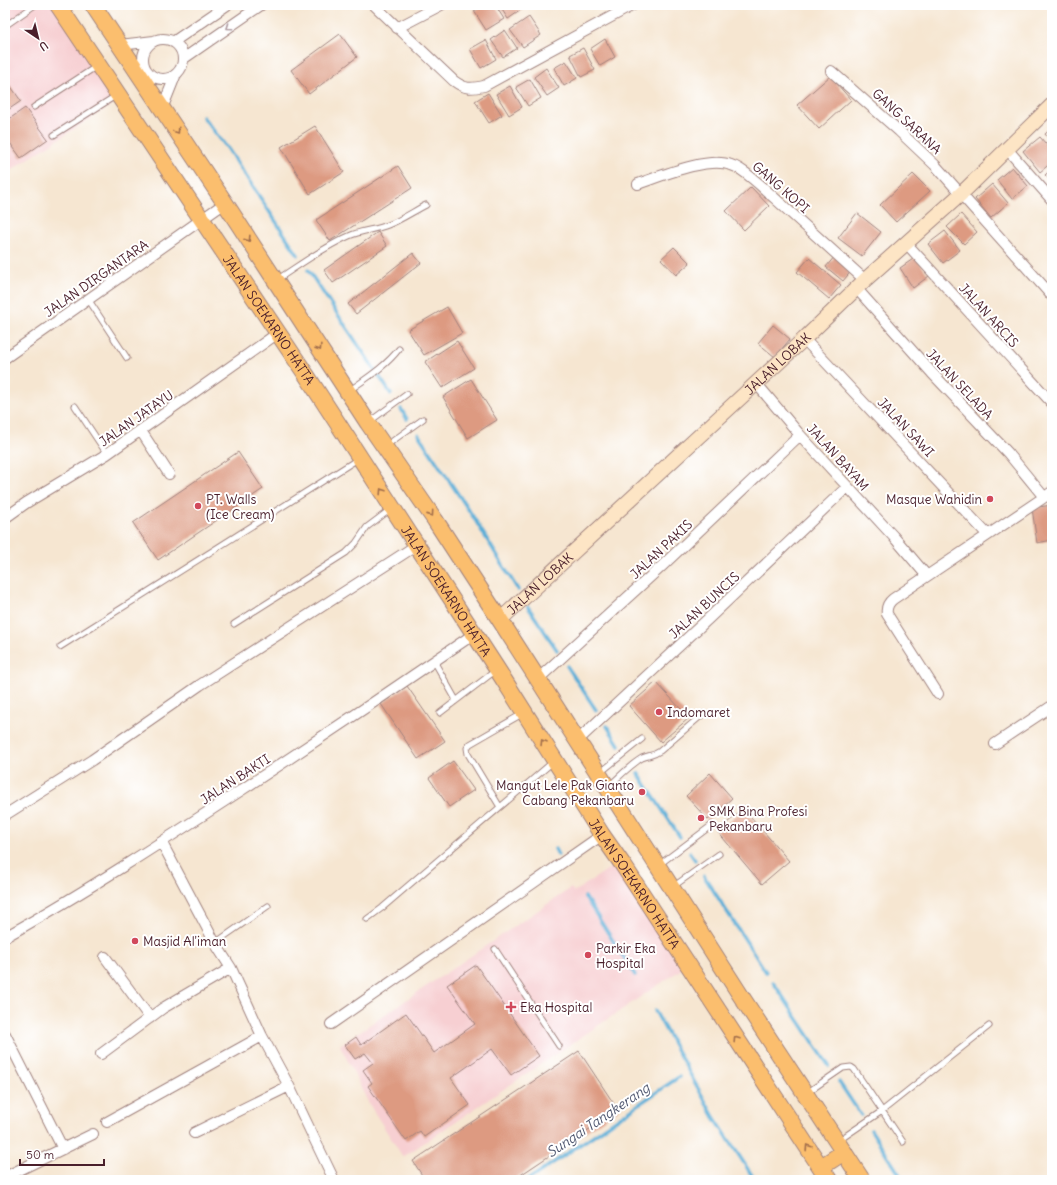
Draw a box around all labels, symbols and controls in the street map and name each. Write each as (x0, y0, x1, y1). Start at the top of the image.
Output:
north arrow (18, 18, 58, 58)
one-way arrow (226, 22, 233, 30)
text: U (37, 38, 51, 54)
street label: GANG SARANA (868, 85, 945, 158)
one-way arrow (172, 127, 180, 134)
street label: GANG KOPI (749, 158, 813, 217)
one-way arrow (244, 235, 251, 242)
street label: JALAN DIRGANTARA (41, 236, 152, 321)
street label: JALAN SOEKARNO HATTA (219, 252, 318, 388)
street label: JALAN ARCIS (955, 280, 1022, 351)
street label: JALAN LOBAK (741, 329, 815, 399)
one-way arrow (314, 344, 321, 351)
street label: JALAN SELADA (923, 345, 997, 423)
street label: JALAN JATAYU (96, 386, 177, 450)
street label: JALAN SAWI (874, 394, 938, 461)
street label: JALAN BAYAM (803, 420, 872, 494)
one-way arrow (380, 488, 387, 495)
place label: PT. Walls (Ice Cream) (206, 491, 275, 523)
place label: Masque Wahidin (886, 491, 982, 508)
marker: Masque Wahidin (985, 494, 995, 504)
marker: PT. Walls (Ice Cream) (193, 501, 203, 511)
one-way arrow (426, 510, 433, 517)
street label: JALAN PAKIS (627, 516, 696, 583)
street label: JALAN SOEKARNO HATTA (397, 522, 495, 660)
street label: JALAN LOBAK (503, 549, 577, 619)
street label: JALAN BUNCIS (665, 568, 743, 642)
place label: Indomaret (667, 704, 731, 721)
marker: Indomaret (654, 707, 664, 717)
one-way arrow (541, 739, 548, 746)
street label: JALAN BAKTI (197, 750, 274, 808)
place label: Mangut Lele Pak Gianto Cabang Pekanbaru (496, 777, 634, 809)
marker: Mangut Lele Pak Gianto Cabang Pekanbaru (637, 787, 647, 797)
place label: SMK Bina Profesi Pekanbaru (709, 803, 807, 835)
marker: SMK Bina Profesi Pekanbaru (696, 813, 706, 823)
street label: JALAN SOEKARNO HATTA (585, 816, 684, 952)
place label: Masjid Al'iman (143, 933, 227, 950)
marker: Masjid Al'iman (130, 936, 140, 946)
place label: Parkir Eka Hospital (596, 940, 656, 972)
marker: Parkir Eka Hospital (583, 950, 593, 960)
place label: Eka Hospital (520, 999, 592, 1016)
marker: Eka Hospital (505, 1001, 517, 1013)
one-way arrow (734, 1036, 741, 1043)
water label: Sungai Tangkerang (543, 1078, 654, 1161)
scale bar (20, 1141, 104, 1167)
one-way arrow (805, 1144, 813, 1151)
text: 50 m (26, 1147, 55, 1162)

